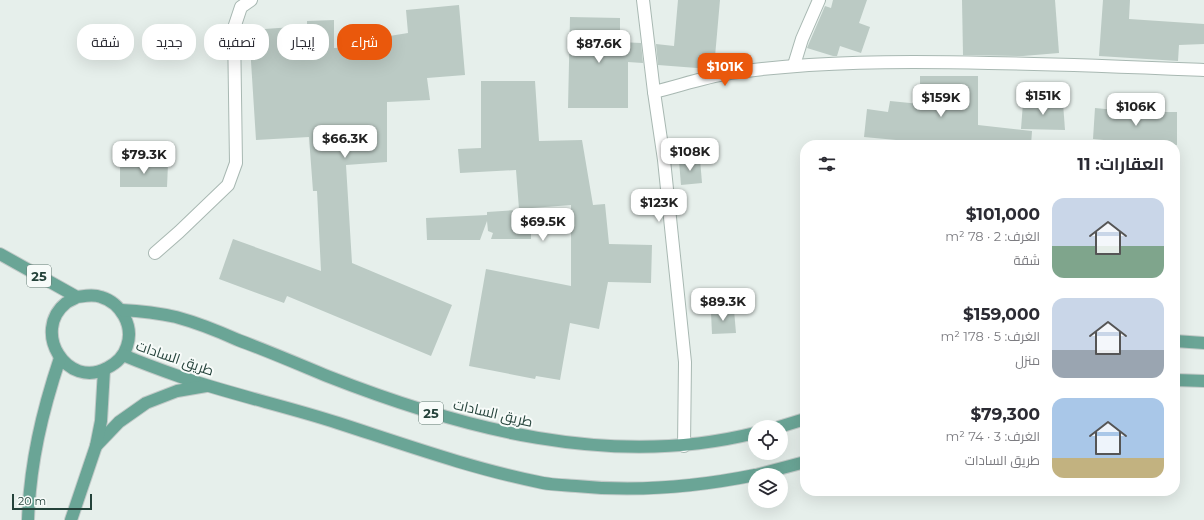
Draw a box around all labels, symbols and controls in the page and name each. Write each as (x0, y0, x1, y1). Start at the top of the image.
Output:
chip: شقة (77, 24, 134, 60)
chip: جديد (142, 24, 196, 60)
chip: تصفية (204, 24, 269, 60)
chip: إيجار (277, 24, 329, 60)
chip: شراء (337, 24, 392, 60)
pin: $87.6K (566, 30, 632, 64)
text: $87.6K (576, 35, 622, 51)
pin: $101K (697, 53, 753, 87)
text: $101K (707, 58, 743, 74)
pin: $151K (1015, 82, 1071, 116)
pin: $159K (913, 84, 969, 118)
text: $151K (1025, 87, 1061, 103)
text: $159K (922, 89, 960, 105)
pin: $106K (1108, 93, 1164, 127)
text: $106K (1116, 98, 1156, 114)
pin: $66.3K (312, 125, 378, 159)
text: $66.3K (322, 130, 368, 146)
pin: $108K (662, 138, 718, 172)
pin: $79.3K (111, 141, 177, 175)
text: $108K (670, 143, 710, 159)
text: $79.3K (121, 146, 167, 162)
icon: filters (816, 153, 838, 175)
text: العقارات: 11 (1077, 154, 1164, 174)
pin: $123K (631, 189, 687, 223)
text: $123K (640, 194, 678, 210)
text: $101,000 (966, 204, 1040, 224)
pin: $69.5K (510, 208, 576, 242)
text: $69.5K (520, 213, 566, 229)
icon: home (1084, 214, 1132, 262)
text: الغرف: 2 · 78 m² (945, 228, 1040, 244)
text: شقة (1013, 252, 1040, 268)
road number: 25 (27, 265, 51, 287)
pin: $89.3K (690, 288, 756, 322)
text: $89.3K (700, 293, 746, 309)
text: $159,000 (963, 304, 1040, 324)
icon: home (1084, 314, 1132, 362)
text: الغرف: 5 · 178 m² (941, 328, 1040, 344)
street label: طريق السادات (134, 336, 216, 380)
text: منزل (1015, 352, 1040, 368)
street label: طريق السادات (451, 395, 535, 431)
road number: 25 (419, 402, 443, 424)
text: $79,300 (970, 404, 1040, 424)
icon: home (1084, 414, 1132, 462)
map controls (748, 420, 788, 508)
button: locate (748, 420, 788, 460)
text: الغرف: 3 · 74 m² (946, 428, 1040, 444)
text: طريق السادات (965, 452, 1040, 468)
button: layers (748, 468, 788, 508)
scale bar (12, 492, 92, 511)
text: 20 m (18, 494, 46, 508)

